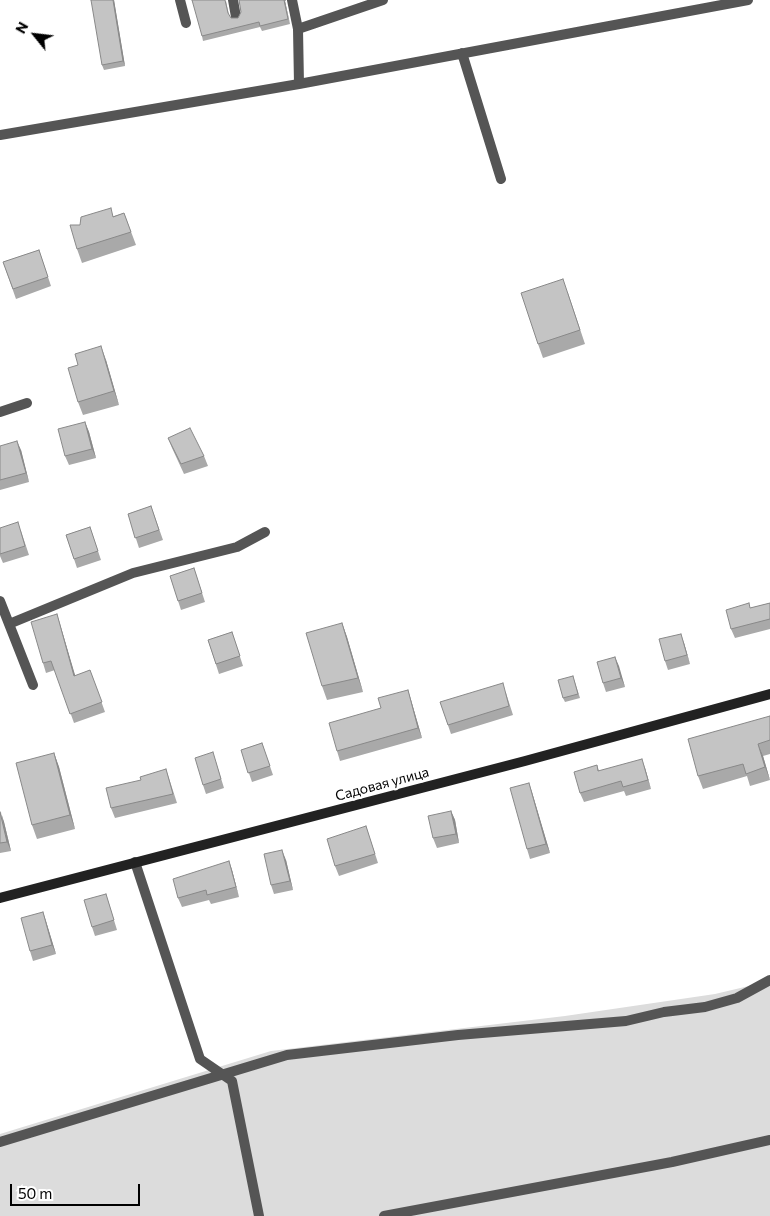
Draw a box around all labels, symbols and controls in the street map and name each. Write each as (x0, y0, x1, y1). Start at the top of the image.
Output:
north arrow (10, 10, 60, 60)
text: N (11, 19, 31, 36)
street label: Садовая улица (333, 763, 431, 805)
scale bar (12, 1174, 142, 1206)
text: 50 m (18, 1184, 52, 1202)

